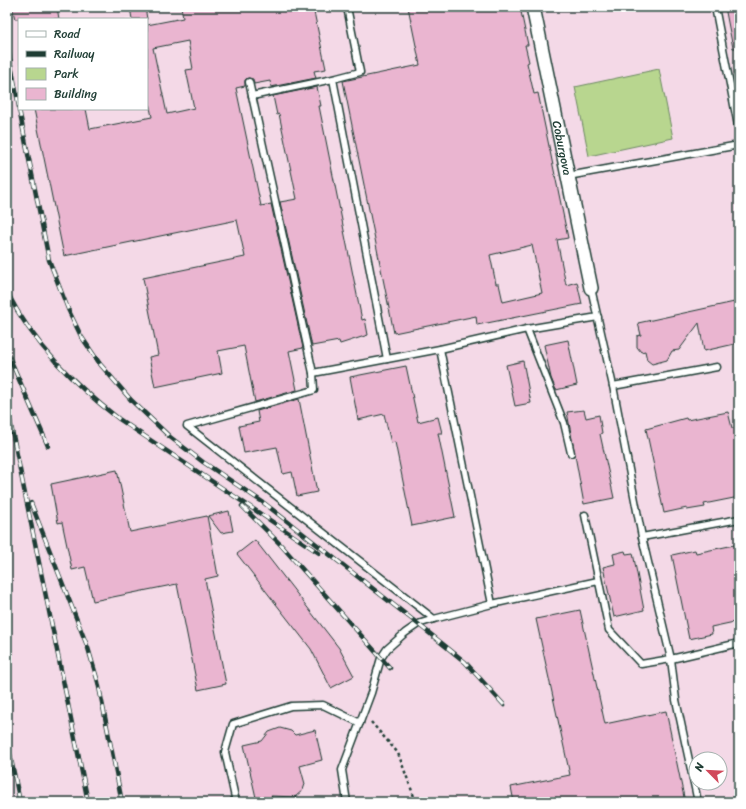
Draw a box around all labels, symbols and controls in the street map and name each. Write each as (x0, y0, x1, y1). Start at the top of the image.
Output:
legend (18, 18, 148, 110)
text: Road (54, 23, 81, 45)
text: Railway (54, 43, 95, 65)
text: Park (54, 63, 79, 85)
text: Building (54, 83, 97, 105)
street label: Coburgova (546, 119, 578, 177)
north arrow (688, 751, 728, 791)
text: N (689, 759, 710, 775)

